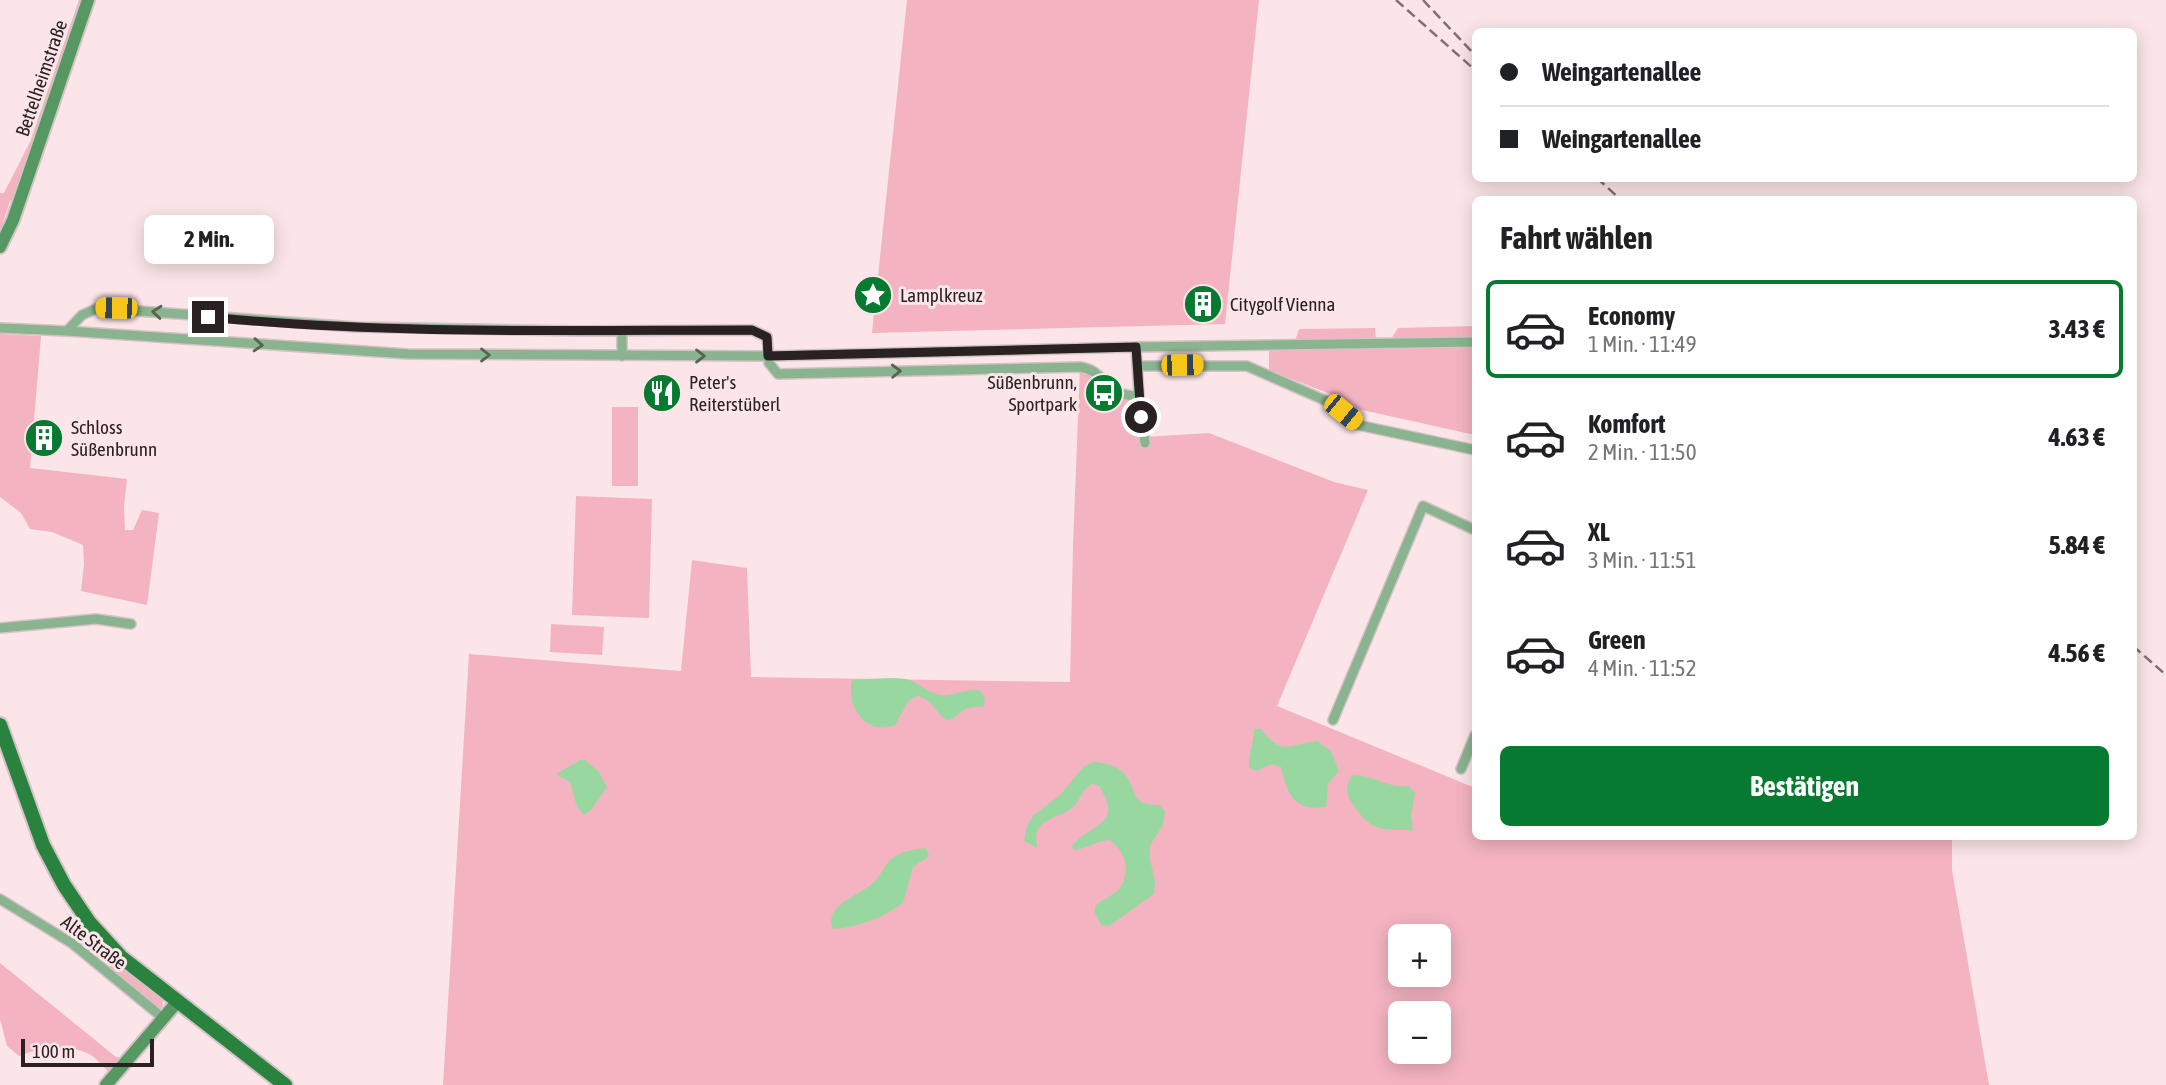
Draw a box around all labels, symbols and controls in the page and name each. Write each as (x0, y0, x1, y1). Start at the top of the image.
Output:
street label: Bettelheimstraße (11, 17, 71, 139)
text: Weingartenallee (1542, 57, 1701, 87)
text: Weingartenallee (1542, 124, 1701, 154)
callout: 2 Min. (143, 216, 273, 264)
text: Fahrt wählen (1500, 219, 1653, 256)
text: 2 Min. (184, 226, 234, 252)
place icon: Lamplkreuz (852, 274, 894, 316)
building icon: Citygolf Vienna (1182, 283, 1224, 325)
place label: Lamplkreuz (900, 284, 983, 306)
place label: Citygolf Vienna (1230, 293, 1335, 315)
car (95, 297, 138, 319)
icon: car (1504, 298, 1567, 361)
route end (192, 301, 224, 333)
text: Economy (1588, 301, 1675, 331)
one-way arrow (151, 305, 162, 320)
text: 3.43 € (2048, 314, 2105, 344)
text: 1 Min. · 11:49 (1588, 331, 1696, 357)
one-way arrow (252, 337, 263, 352)
one-way arrow (480, 347, 490, 363)
one-way arrow (695, 348, 706, 364)
car (1161, 354, 1204, 376)
one-way arrow (890, 364, 901, 379)
place label: Peter's Reiterstüberl (689, 371, 781, 415)
place label: Süßenbrunn, Sportpark (987, 371, 1078, 415)
restaurant icon: Peter's Reiterstüberl (641, 372, 683, 414)
bus stop icon: Süßenbrunn, Sportpark (1083, 372, 1125, 414)
car (1321, 391, 1366, 433)
route start (1125, 401, 1157, 433)
icon: car (1504, 406, 1567, 469)
text: Komfort (1588, 409, 1665, 439)
place label: Schloss Süßenbrunn (71, 416, 157, 460)
building icon: Schloss Süßenbrunn (23, 417, 65, 459)
text: 4.63 € (2048, 422, 2105, 452)
text: 2 Min. · 11:50 (1588, 439, 1696, 465)
icon: car (1504, 514, 1567, 577)
text: XL (1588, 517, 1610, 547)
text: 5.84 € (2048, 530, 2105, 560)
text: 3 Min. · 11:51 (1588, 547, 1696, 573)
icon: car (1504, 622, 1567, 685)
text: Green (1588, 625, 1646, 655)
text: 4.56 € (2048, 638, 2105, 668)
text: 4 Min. · 11:52 (1588, 655, 1696, 681)
button: Bestätigen (1500, 746, 2109, 826)
street label: Alte Straße (57, 910, 131, 974)
map controls (1388, 924, 1451, 1064)
button: + (1388, 924, 1451, 987)
button: − (1388, 1001, 1451, 1064)
scale bar (21, 1036, 154, 1068)
text: 100 m (32, 1040, 75, 1062)

